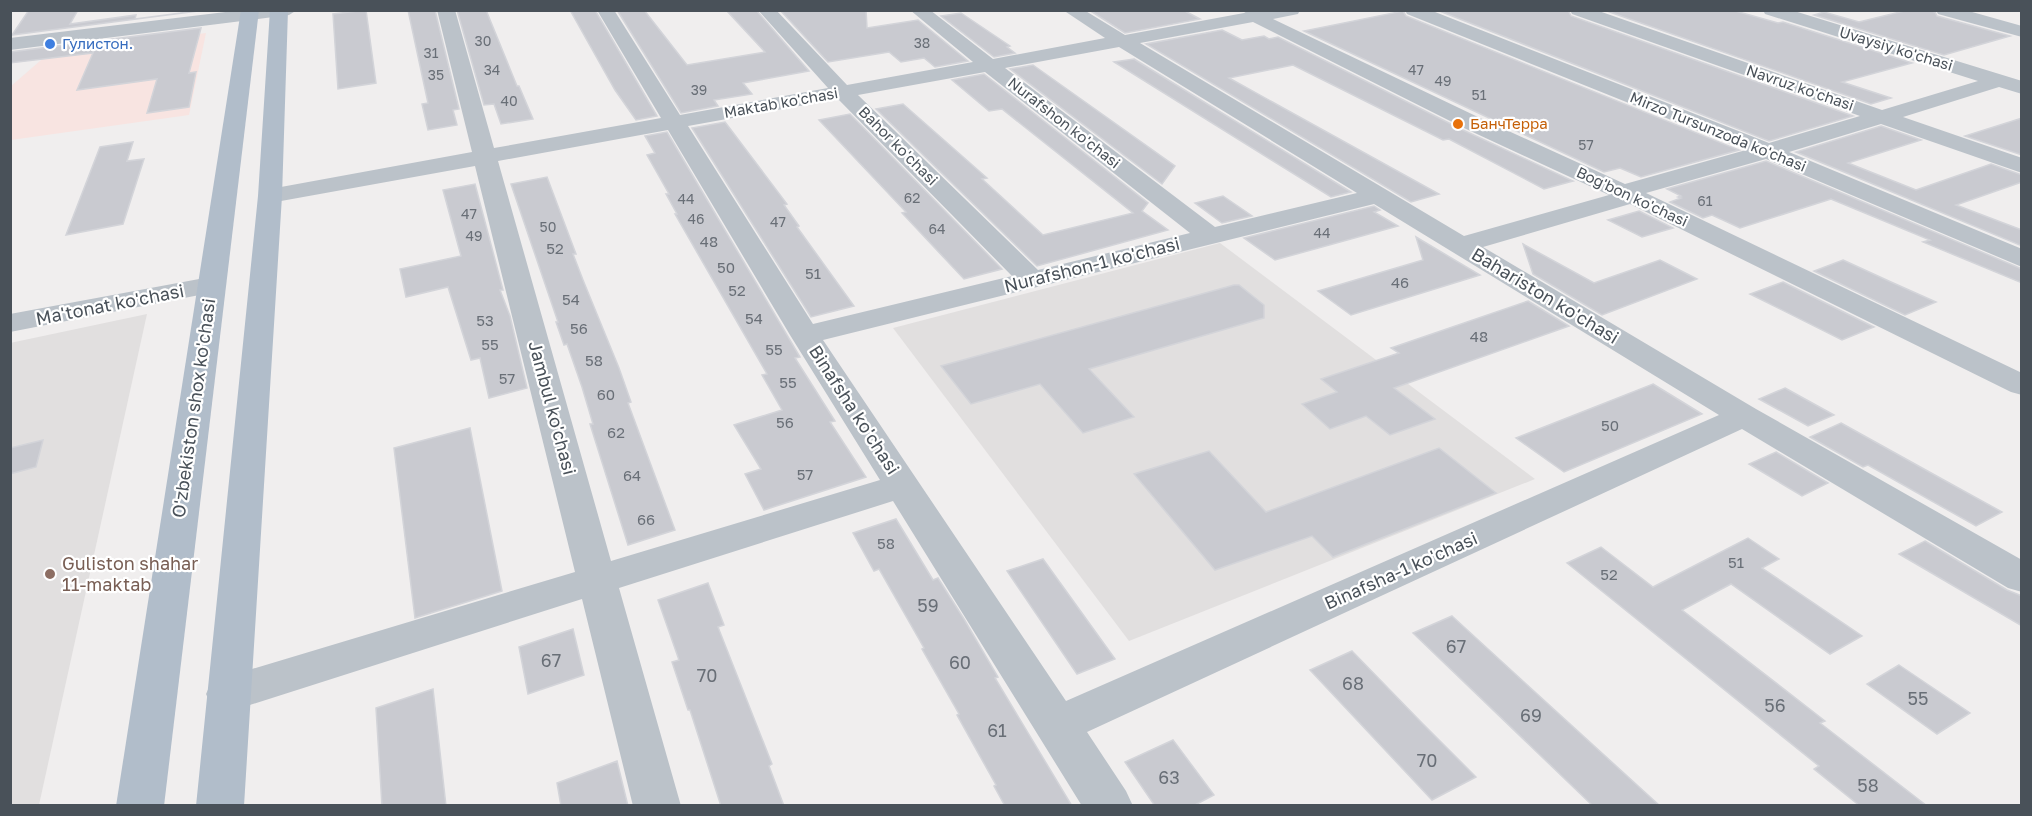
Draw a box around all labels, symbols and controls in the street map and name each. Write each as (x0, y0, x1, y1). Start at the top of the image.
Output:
street label: Uvaysiy ko'chasi (1837, 22, 1955, 74)
house number: 30 (475, 32, 491, 49)
place label: Гулистон. (62, 34, 133, 52)
house number: 38 (914, 34, 930, 51)
marker: Гулистон. (43, 37, 57, 51)
house number: 31 (424, 44, 439, 61)
street label: Navruz ko'chasi (1744, 60, 1856, 114)
house number: 34 (484, 61, 500, 78)
house number: 47 (1408, 61, 1424, 78)
house number: 35 (428, 66, 444, 83)
house number: 49 (1434, 72, 1452, 89)
street label: Nurafshon ko'chasi (1005, 73, 1124, 172)
house number: 39 (691, 81, 707, 98)
street label: Maktab ko'chasi (722, 83, 839, 121)
house number: 51 (1472, 86, 1487, 103)
street label: Mirzo Tursunzoda ko'chasi (1628, 87, 1809, 175)
house number: 40 (500, 92, 518, 109)
street label: Bahor ko'chasi (855, 102, 942, 189)
place label: БанчТерра (1470, 114, 1548, 132)
marker: БанчТерра (1451, 117, 1465, 131)
house number: 57 (1578, 136, 1594, 153)
street label: Bog'bon ko'chasi (1574, 162, 1691, 230)
house number: 62 (904, 189, 920, 206)
house number: 44 (677, 190, 695, 207)
house number: 61 (1697, 192, 1713, 209)
house number: 47 (461, 205, 477, 222)
house number: 46 (687, 210, 705, 227)
house number: 47 (770, 213, 786, 230)
house number: 50 (540, 218, 556, 235)
house number: 64 (928, 220, 946, 237)
house number: 44 (1313, 224, 1331, 241)
house number: 49 (465, 227, 483, 244)
house number: 48 (700, 232, 718, 250)
street label: Nurafshon-1 ko'chasi (1002, 232, 1182, 297)
house number: 52 (546, 239, 564, 257)
street label: Bahariston ko'chasi (1468, 242, 1623, 348)
house number: 50 (717, 258, 735, 276)
house number: 51 (805, 264, 821, 282)
house number: 46 (1391, 273, 1409, 291)
street label: Ma'tonat ko'chasi (34, 279, 186, 329)
house number: 52 (728, 281, 746, 299)
house number: 54 (562, 290, 580, 308)
street label: O'zbekiston shox ko'chasi (167, 297, 219, 519)
house number: 54 (745, 309, 763, 327)
house number: 53 (476, 311, 494, 329)
house number: 56 (570, 319, 588, 337)
house number: 48 (1470, 327, 1488, 345)
house number: 55 (481, 335, 499, 353)
street label: Jambul ko'chasi (524, 338, 581, 477)
house number: 55 (765, 340, 783, 358)
street label: Binafsha ko'chasi (805, 341, 905, 478)
house number: 58 (585, 351, 603, 369)
house number: 57 (499, 369, 515, 387)
house number: 55 (779, 373, 797, 391)
house number: 60 (597, 385, 615, 403)
house number: 56 (776, 413, 794, 431)
house number: 50 (1601, 416, 1619, 434)
house number: 62 (607, 423, 625, 441)
house number: 57 (797, 465, 813, 483)
house number: 64 (623, 466, 641, 484)
house number: 66 (637, 510, 655, 528)
street label: Binafsha-1 ko'chasi (1321, 526, 1481, 614)
house number: 58 (877, 534, 895, 552)
place label: Guliston shahar 11-maktab (62, 552, 198, 595)
house number: 51 (1728, 553, 1744, 571)
house number: 52 (1600, 565, 1618, 583)
marker: Guliston shahar 11-maktab (43, 567, 57, 581)
house number: 59 (917, 594, 939, 616)
house number: 67 (1446, 635, 1466, 657)
house number: 67 (541, 649, 561, 671)
house number: 60 (949, 651, 971, 673)
house number: 70 (697, 664, 717, 686)
house number: 68 (1342, 672, 1364, 694)
house number: 55 (1908, 687, 1928, 709)
house number: 56 (1764, 694, 1786, 716)
house number: 69 (1520, 704, 1542, 726)
house number: 61 (987, 719, 1007, 741)
house number: 70 (1417, 749, 1437, 771)
house number: 63 (1158, 766, 1180, 788)
house number: 58 (1857, 774, 1879, 796)

